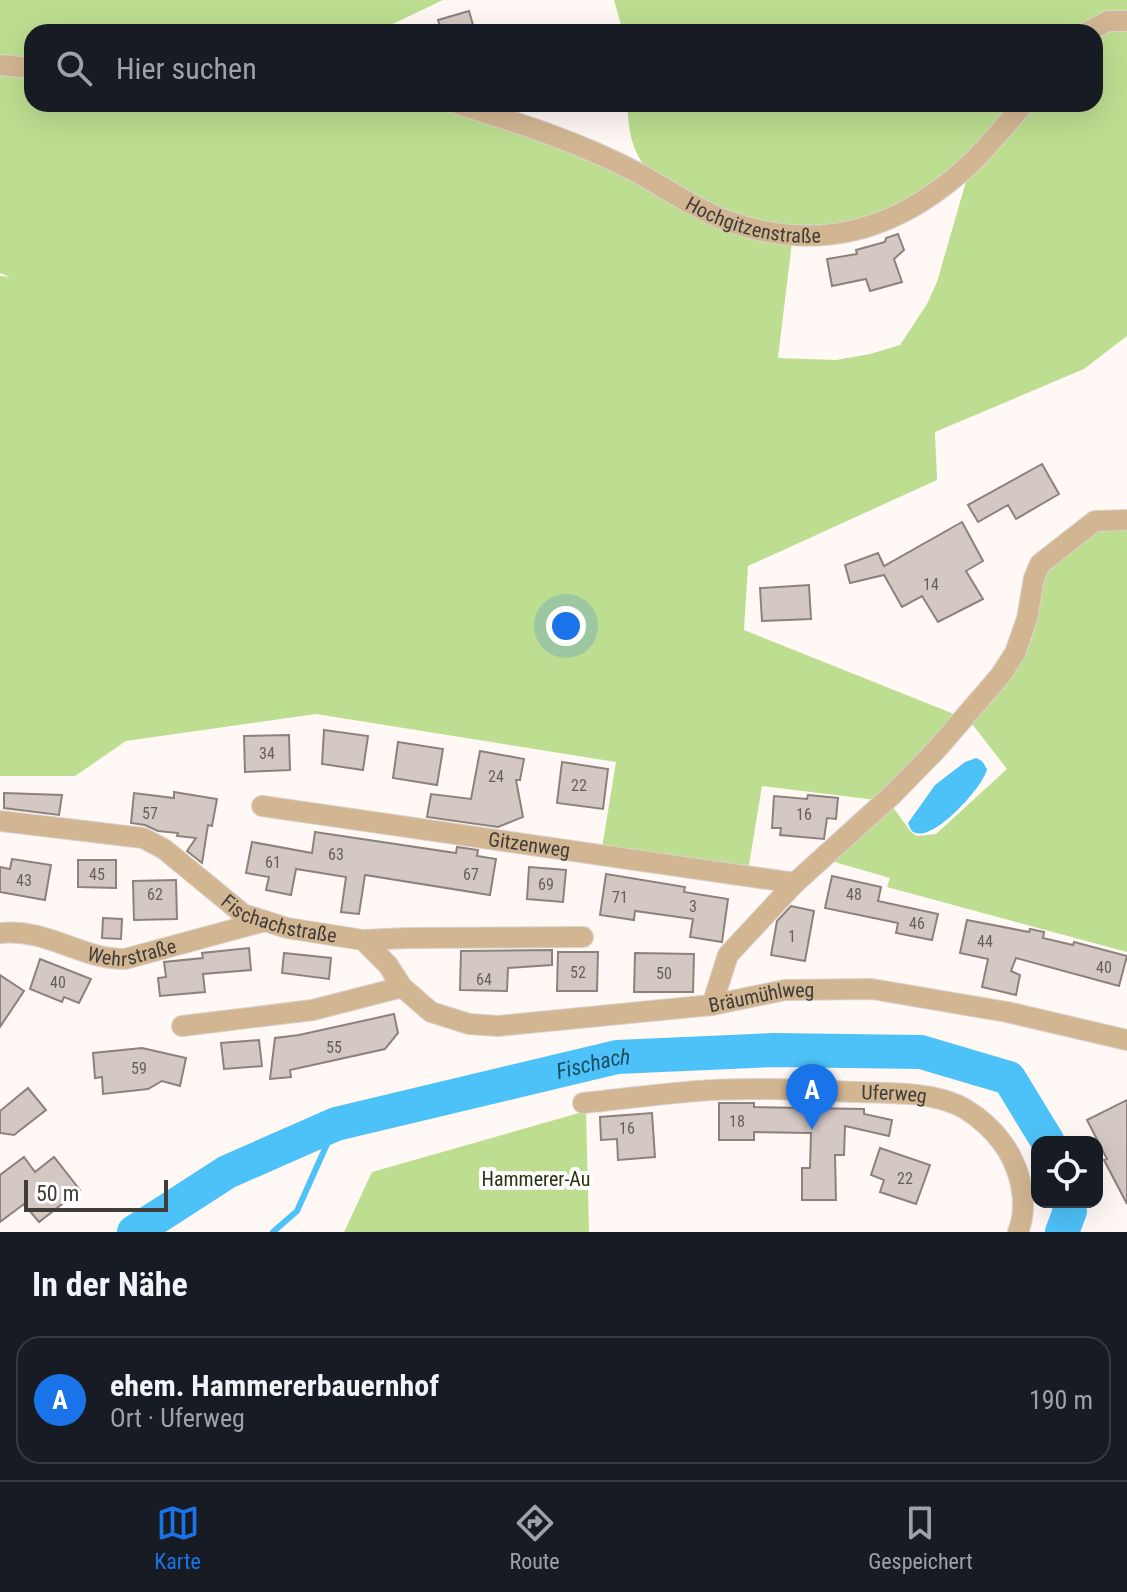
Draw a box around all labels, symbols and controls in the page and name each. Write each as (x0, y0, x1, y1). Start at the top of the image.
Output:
search box (24, 24, 1103, 112)
icon: search (52, 46, 96, 90)
text: Hier suchen (116, 51, 257, 86)
street label: Hochgitzenstraße (682, 191, 821, 248)
house number: 14 (923, 575, 939, 594)
your location (546, 606, 586, 646)
house number: 34 (259, 744, 275, 763)
house number: 24 (488, 767, 504, 786)
house number: 22 (571, 776, 587, 795)
house number: 57 (142, 804, 158, 823)
house number: 16 (796, 805, 812, 824)
street label: Gitzenweg (487, 827, 572, 862)
house number: 63 (328, 845, 344, 864)
house number: 61 (265, 853, 281, 872)
house number: 45 (89, 865, 105, 884)
house number: 67 (463, 865, 479, 884)
house number: 43 (16, 871, 32, 890)
house number: 69 (538, 875, 554, 894)
house number: 62 (147, 885, 163, 904)
house number: 48 (846, 885, 862, 904)
house number: 71 (612, 888, 628, 907)
street label: Fischachstraße (216, 889, 339, 948)
house number: 3 (689, 897, 697, 916)
house number: 46 (909, 914, 925, 933)
house number: 1 (788, 927, 796, 946)
house number: 44 (977, 932, 993, 951)
street label: Wehrstraße (85, 934, 179, 971)
house number: 40 (1096, 958, 1112, 977)
house number: 52 (570, 963, 586, 982)
house number: 50 (656, 964, 672, 983)
house number: 64 (476, 970, 492, 989)
house number: 40 (50, 973, 66, 992)
street label: Bräumühlweg (706, 978, 815, 1017)
house number: 55 (326, 1038, 342, 1057)
water label: Fischach (554, 1044, 631, 1084)
house number: 59 (131, 1059, 147, 1078)
pin: A (786, 1064, 838, 1130)
street label: Uferweg (861, 1080, 928, 1108)
house number: 18 (729, 1112, 745, 1131)
house number: 16 (619, 1119, 635, 1138)
map controls (1031, 1136, 1103, 1208)
button: locate (1031, 1136, 1103, 1208)
park label: Hammerer-Au (482, 1167, 590, 1191)
house number: 22 (897, 1169, 913, 1188)
scale bar (24, 1176, 168, 1212)
text: 50 m (36, 1181, 79, 1206)
text: In der Nähe (32, 1264, 188, 1304)
text: ehem. Hammererbauernhof (110, 1368, 439, 1403)
text: A (52, 1385, 68, 1415)
text: 190 m (1029, 1385, 1093, 1415)
text: Ort · Uferweg (110, 1403, 245, 1433)
tab: Karte (154, 1501, 201, 1574)
tab: Route (510, 1501, 560, 1574)
tab: Gespeichert (868, 1501, 973, 1574)

